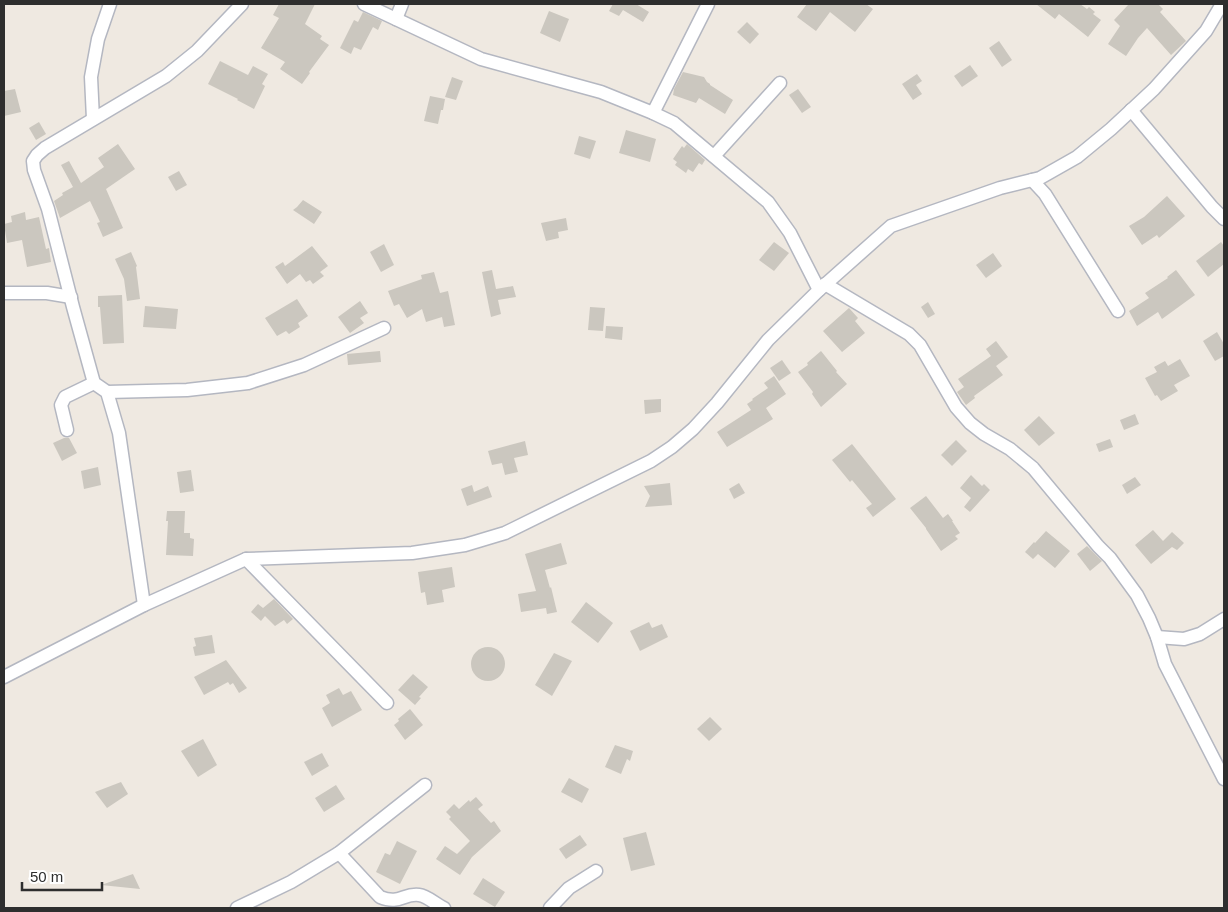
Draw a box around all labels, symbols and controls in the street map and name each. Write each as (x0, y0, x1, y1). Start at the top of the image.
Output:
scale bar (22, 860, 102, 892)
text: 50 m (30, 868, 63, 885)

